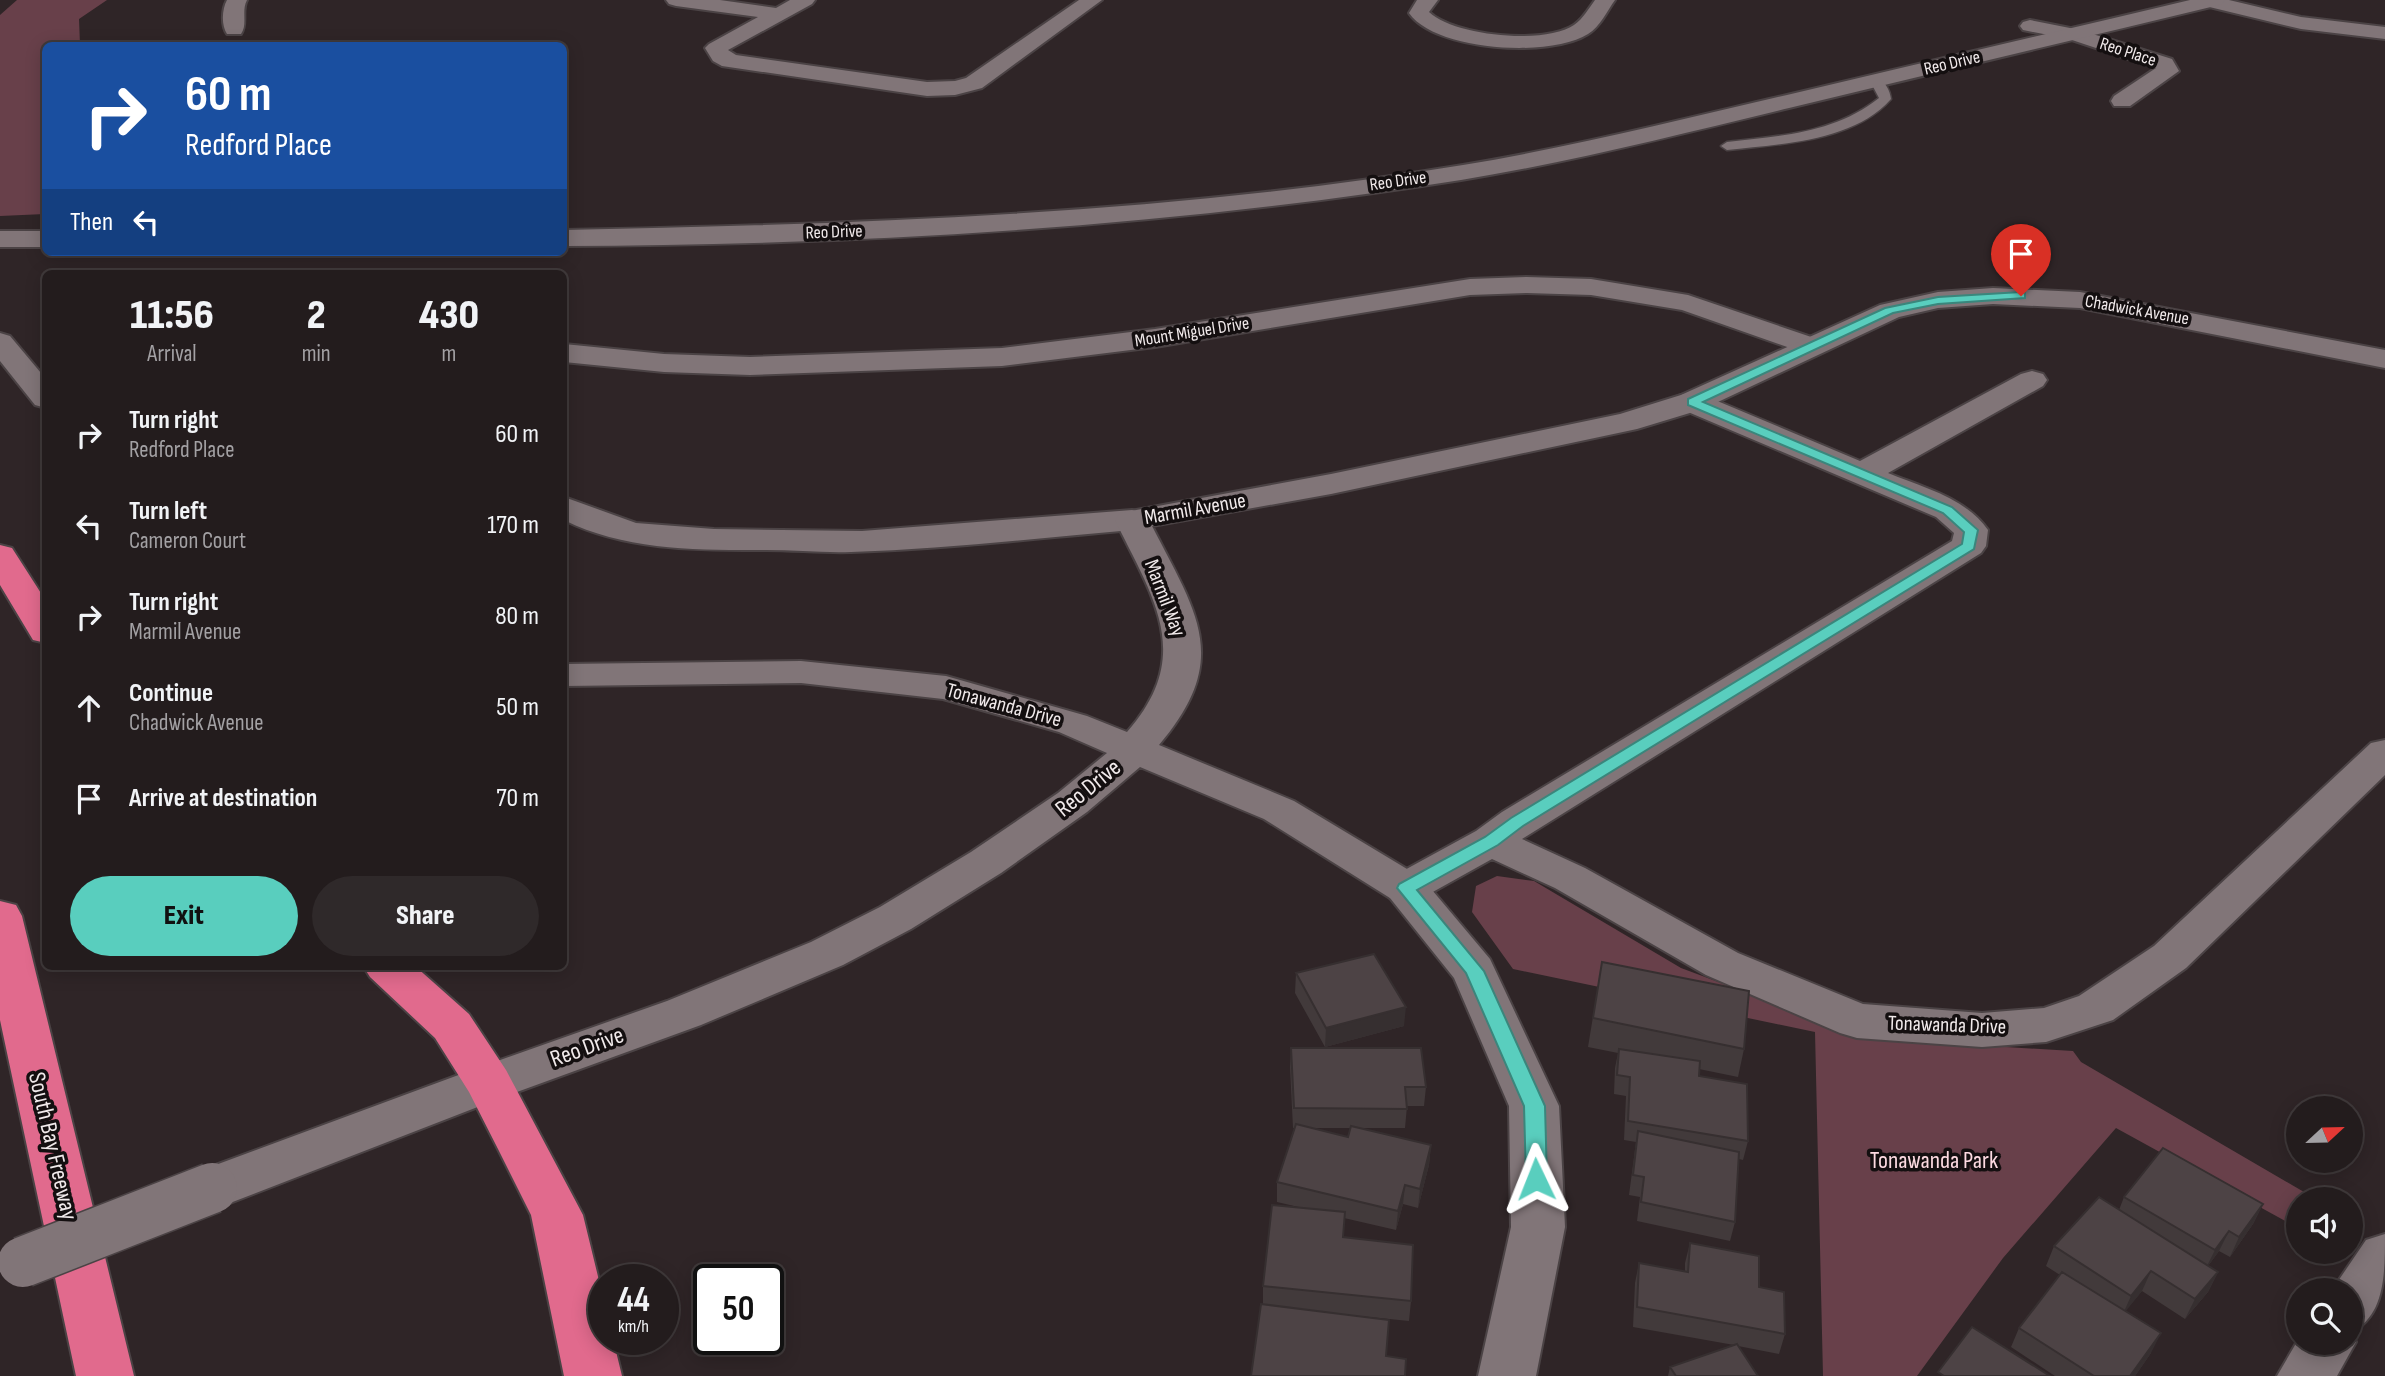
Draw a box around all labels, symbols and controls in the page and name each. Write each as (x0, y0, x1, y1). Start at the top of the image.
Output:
street label: Reo Place (2097, 33, 2159, 71)
street label: Reo Drive (1922, 46, 1982, 80)
text: 60 m (185, 66, 272, 125)
icon: right (70, 70, 161, 161)
text: Redford Place (185, 126, 332, 165)
street label: Reo Drive (1368, 167, 1428, 195)
icon: left (127, 203, 165, 241)
text: Then (70, 207, 113, 238)
street label: Reo Drive (805, 221, 863, 243)
pin (1991, 224, 2051, 296)
icon: arrive (2002, 235, 2040, 273)
text: 11:56 (130, 290, 214, 341)
text: 2 (307, 290, 326, 341)
text: 430 (419, 290, 479, 341)
street label: Chadwick Avenue (2083, 291, 2191, 329)
street label: Mount Miguel Drive (1133, 313, 1251, 351)
text: Arrival (147, 340, 197, 368)
text: min (302, 340, 331, 368)
text: m (441, 340, 456, 368)
text: Turn right (129, 405, 218, 436)
icon: right (70, 416, 108, 454)
text: 60 m (495, 419, 539, 450)
text: Redford Place (129, 436, 235, 464)
street label: Marmil Avenue (1142, 488, 1248, 530)
text: Turn left (129, 496, 207, 527)
icon: left (70, 507, 108, 545)
text: 170 m (487, 510, 539, 541)
text: Cameron Court (129, 527, 246, 555)
street label: Marmil Way (1139, 556, 1191, 640)
text: Turn right (129, 587, 218, 618)
icon: right (70, 598, 108, 636)
text: 80 m (495, 601, 539, 632)
text: Marmil Avenue (129, 618, 241, 646)
text: Continue (129, 678, 213, 709)
street label: Tonawanda Drive (944, 678, 1064, 732)
icon: ahead (70, 689, 108, 727)
text: 50 m (496, 692, 539, 723)
text: Chadwick Avenue (129, 709, 264, 737)
street label: Reo Drive (1049, 753, 1127, 823)
icon: arrive (70, 780, 108, 818)
text: Arrive at destination (129, 783, 317, 814)
text: 70 m (496, 783, 539, 814)
button: Exit (70, 876, 298, 956)
button: Share (312, 876, 539, 956)
street label: Tonawanda Drive (1887, 1010, 2007, 1040)
street label: Reo Drive (546, 1020, 628, 1074)
street label: South Bay Freeway (22, 1069, 84, 1223)
north arrow (2286, 1096, 2362, 1172)
map controls (2286, 1096, 2363, 1355)
position arrow (1499, 1142, 1573, 1216)
park label: Tonawanda Park (1870, 1146, 1998, 1175)
button: sound (2286, 1187, 2363, 1264)
speed limit sign: 50 (693, 1264, 784, 1355)
button: search (2286, 1278, 2363, 1355)
text: 44 (617, 1279, 650, 1322)
text: km/h (618, 1316, 649, 1337)

